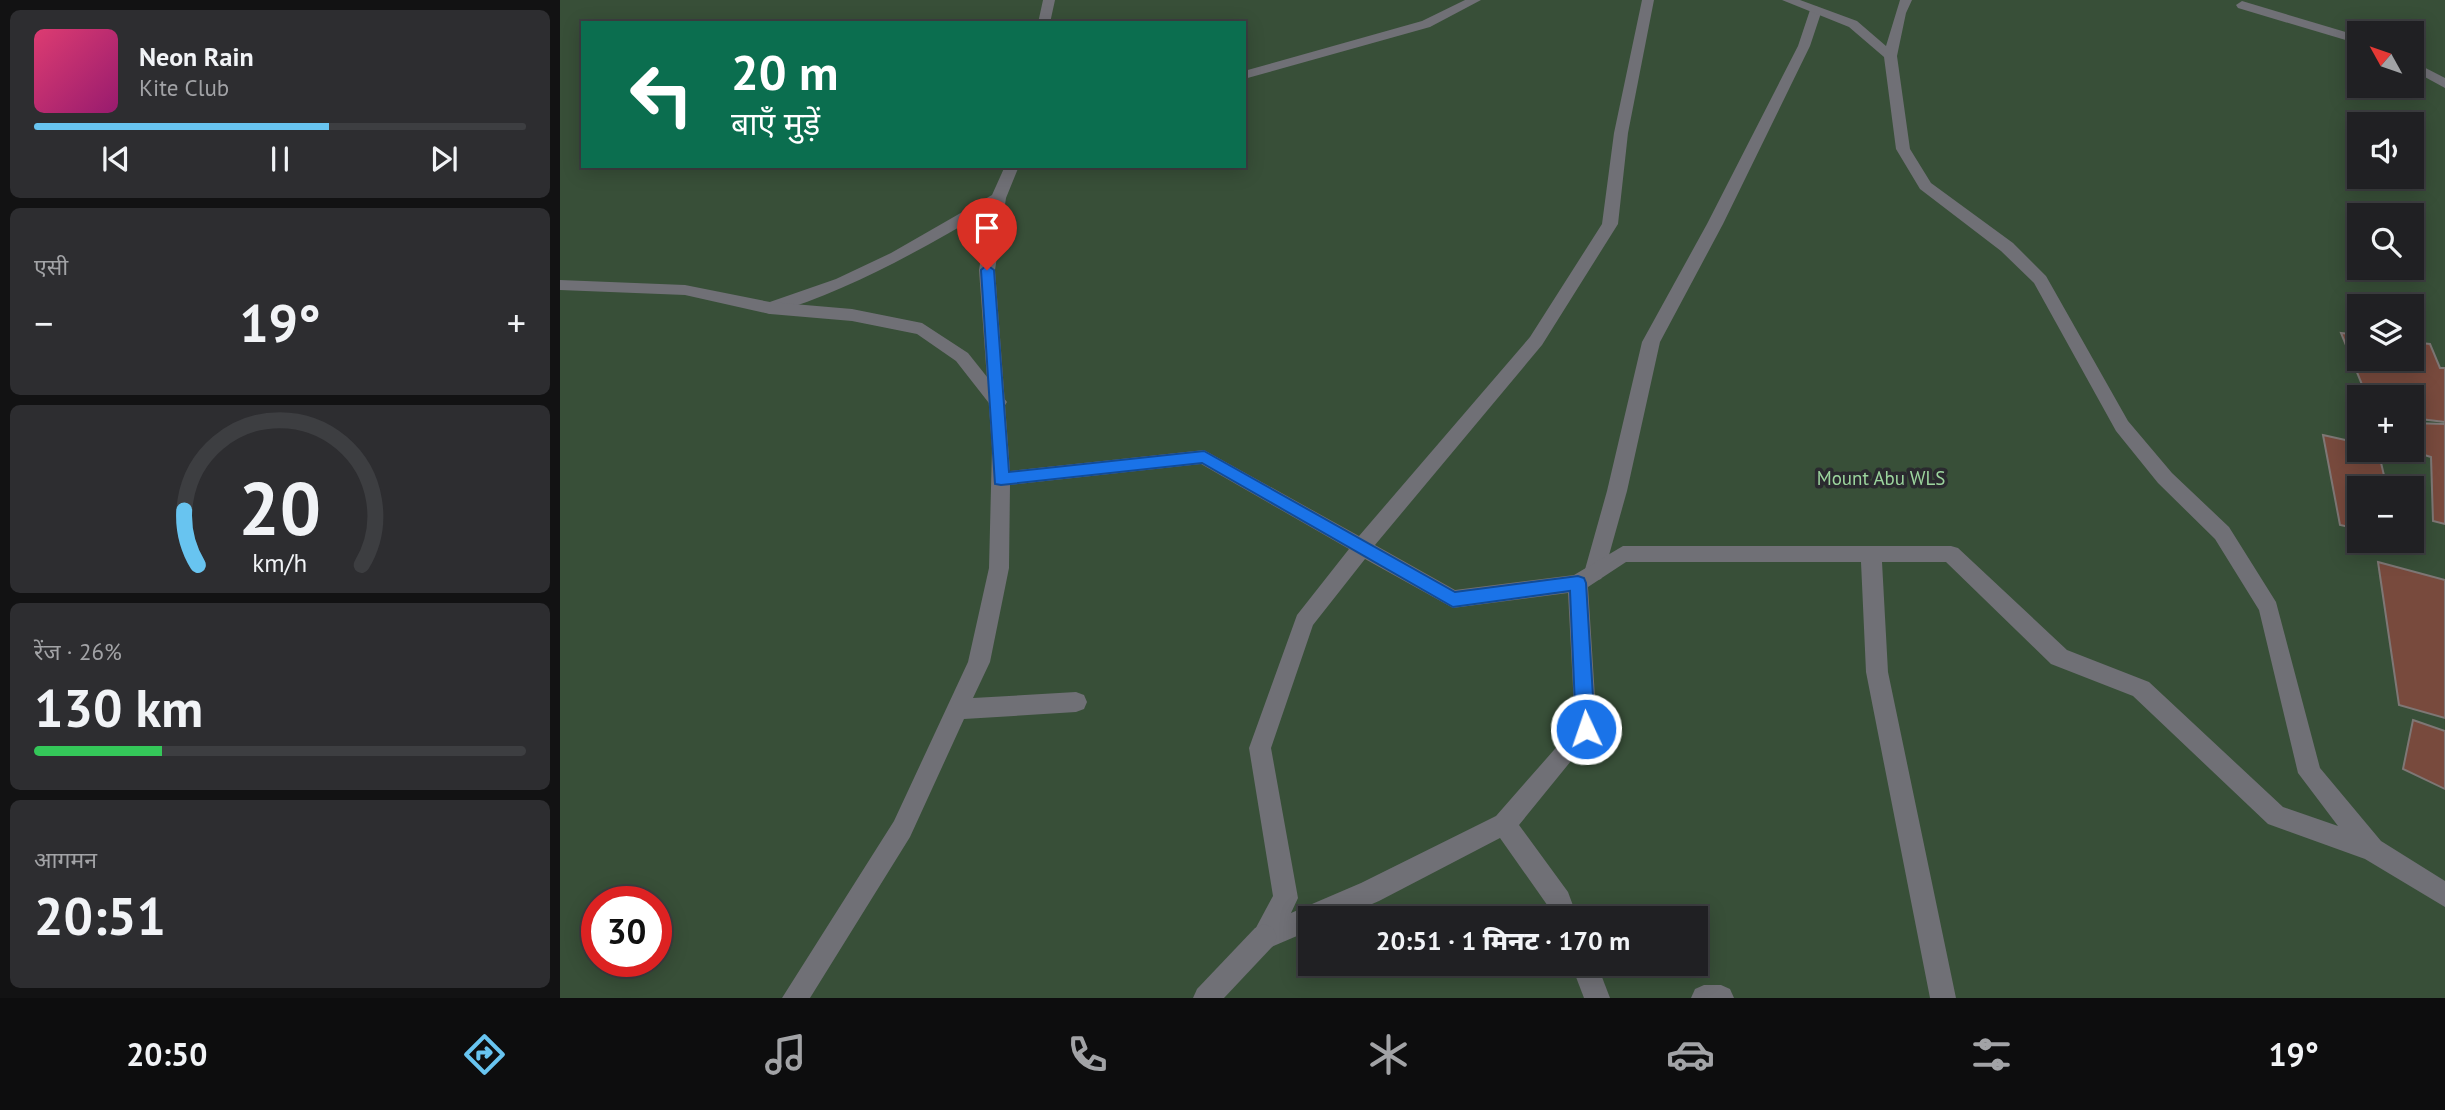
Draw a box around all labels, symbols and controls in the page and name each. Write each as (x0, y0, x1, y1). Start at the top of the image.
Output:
north arrow (2347, 21, 2424, 98)
map controls (2347, 21, 2424, 553)
text: Neon Rain (139, 40, 254, 73)
text: 20 m (731, 40, 838, 104)
icon: left (616, 49, 707, 140)
text: Kite Club (139, 73, 229, 102)
text: बाएँ मुड़ें (731, 102, 820, 144)
button: sound (2347, 112, 2424, 189)
icon: previous (97, 140, 135, 178)
icon: pause (261, 140, 299, 178)
icon: next (425, 140, 463, 178)
pin (957, 198, 1017, 270)
button: search (2347, 203, 2424, 280)
icon: arrive (968, 209, 1006, 247)
text: एसी (34, 252, 68, 281)
text: 19° (239, 289, 321, 356)
button: layers (2347, 294, 2424, 371)
text: − (34, 298, 53, 347)
text: + (507, 298, 526, 347)
button: + (2347, 385, 2424, 462)
text: 20 (239, 461, 321, 555)
park label: Mount Abu WLS (1817, 466, 1945, 490)
button: − (2347, 476, 2424, 553)
text: km/h (253, 547, 307, 579)
text: रेंज · 26% (34, 637, 122, 666)
text: 130 km (34, 674, 203, 741)
position arrow (1549, 692, 1623, 766)
text: आगमन (34, 845, 97, 874)
text: 20:51 (34, 882, 166, 949)
speed limit sign: 30 (581, 886, 672, 977)
text: 20:51 · 1 मिनट · 170 m (1376, 924, 1630, 957)
icon: directions (460, 1030, 509, 1079)
icon: music (761, 1030, 810, 1079)
icon: phone (1063, 1030, 1112, 1079)
icon: climate (1364, 1030, 1413, 1079)
icon: car (1666, 1030, 1715, 1079)
icon: filters (1967, 1030, 2016, 1079)
text: 20:50 (126, 1033, 207, 1075)
text: 19° (2268, 1033, 2319, 1075)

